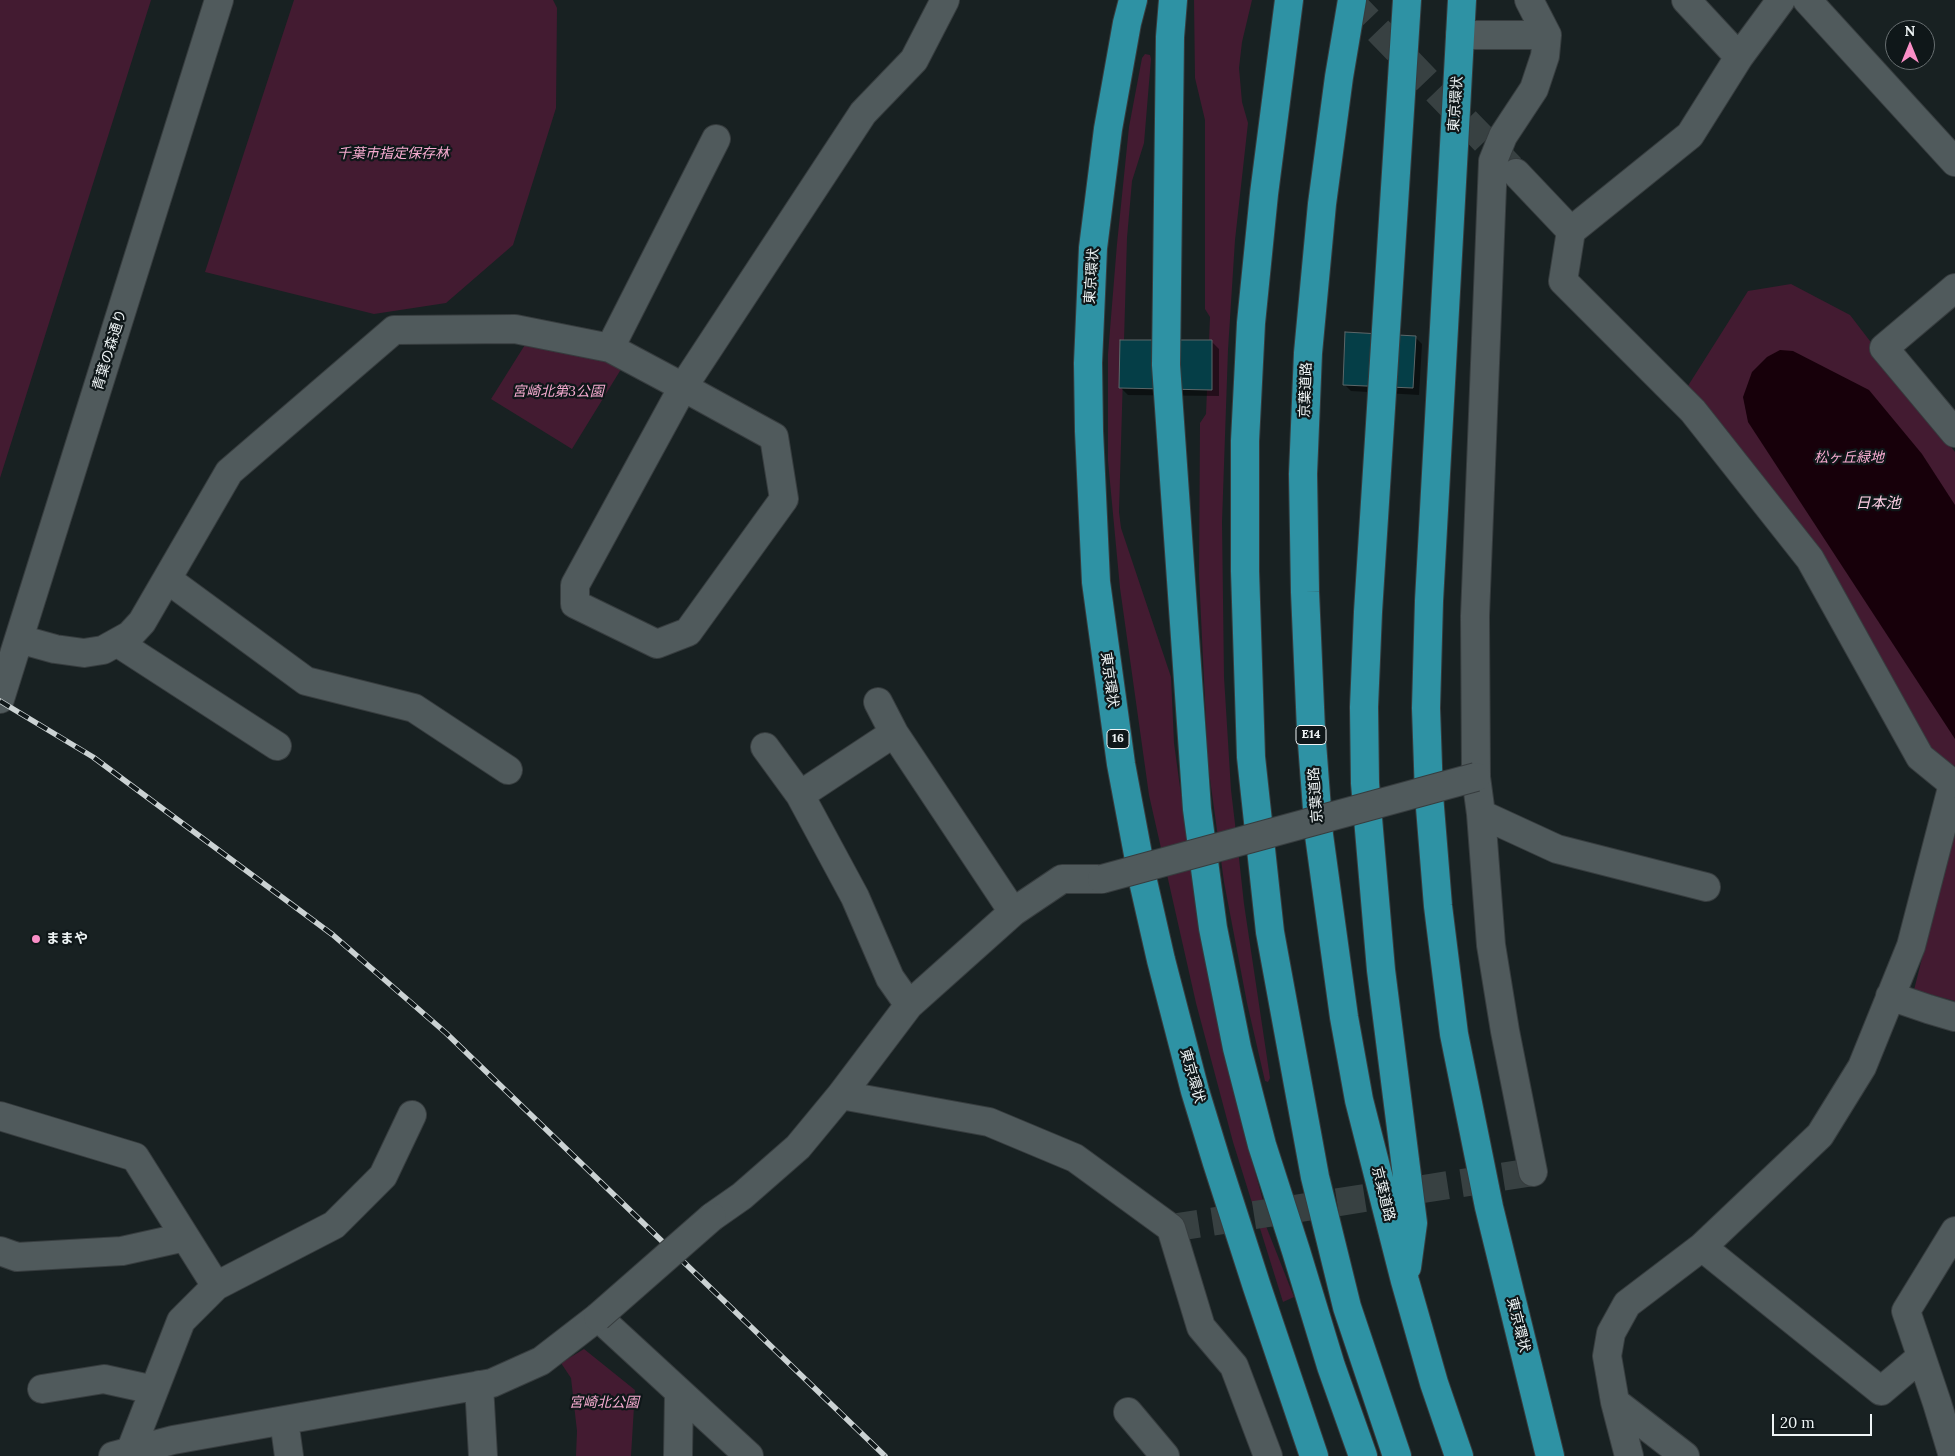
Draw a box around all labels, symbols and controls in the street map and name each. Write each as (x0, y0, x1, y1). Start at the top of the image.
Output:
north arrow (1885, 20, 1935, 70)
text: N (1905, 22, 1915, 40)
street label: 東京環状 (1446, 75, 1466, 133)
park label: 千葉市指定保存林 (337, 146, 449, 162)
street label: 東京環状 (1082, 247, 1102, 305)
street label: 青葉の森通り (90, 307, 130, 393)
street label: 京葉道路 (1297, 362, 1315, 418)
park label: 宮崎北第3公園 (512, 384, 604, 400)
park label: 松ヶ丘緑地 (1814, 450, 1884, 466)
water label: 日本池 (1856, 495, 1900, 513)
street label: 東京環状 (1097, 651, 1121, 709)
road number: E14 (1296, 726, 1326, 744)
road number: 16 (1107, 730, 1129, 749)
street label: 京葉道路 (1306, 766, 1326, 824)
place label: ままや (46, 931, 88, 947)
marker: ままや (30, 933, 42, 945)
street label: 東京環状 (1176, 1047, 1208, 1105)
street label: 京葉道路 (1368, 1165, 1398, 1223)
street label: 東京環状 (1503, 1296, 1533, 1354)
park label: 宮崎北公園 (569, 1395, 639, 1411)
scale bar (1775, 1404, 1875, 1436)
text: 20 m (1780, 1413, 1815, 1432)

